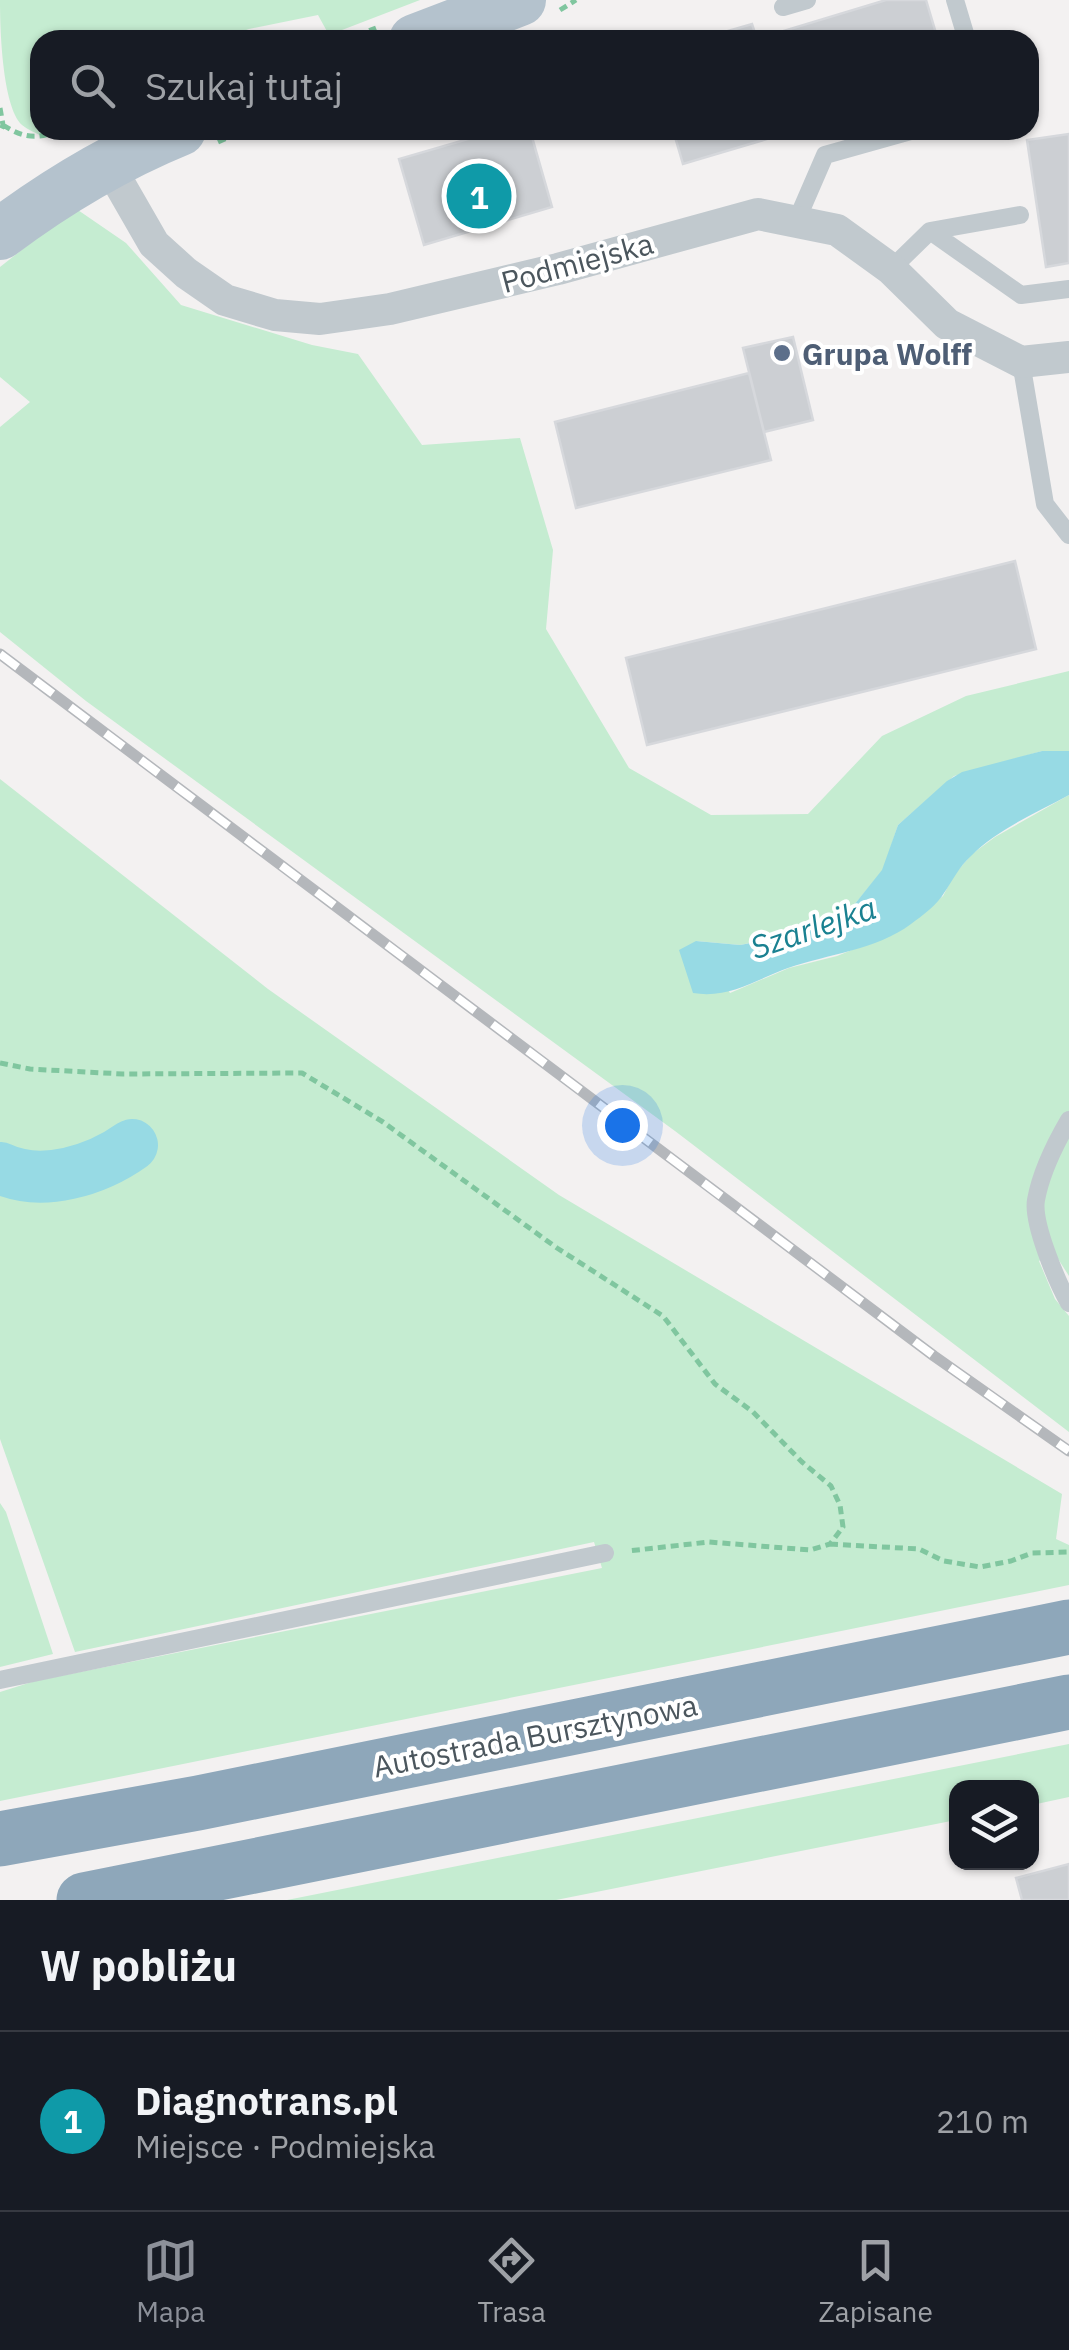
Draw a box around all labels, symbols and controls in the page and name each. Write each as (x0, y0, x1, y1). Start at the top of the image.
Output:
search box (30, 30, 1039, 140)
icon: search (65, 58, 120, 113)
text: Szukaj tutaj (145, 61, 343, 110)
pin: 1 (446, 158, 512, 234)
street label: Podmiejska (497, 223, 657, 301)
place label: Grupa Wolff (802, 334, 972, 373)
marker: Grupa Wolff (771, 342, 793, 364)
water label: Szarlejka (745, 886, 881, 968)
your location (597, 1100, 648, 1151)
street label: Autostrada Bursztynowa (369, 1684, 701, 1786)
map controls (949, 1780, 1039, 1870)
button: layers (949, 1780, 1039, 1870)
text: W pobliżu (40, 1938, 237, 1993)
text: Diagnotrans.pl (135, 2076, 398, 2125)
text: 1 (63, 2100, 82, 2142)
text: 210 m (936, 2100, 1029, 2142)
text: Miejsce · Podmiejska (135, 2125, 435, 2167)
tab: Mapa (136, 2233, 205, 2330)
tab: Trasa (478, 2233, 546, 2330)
tab: Zapisane (818, 2233, 933, 2330)

